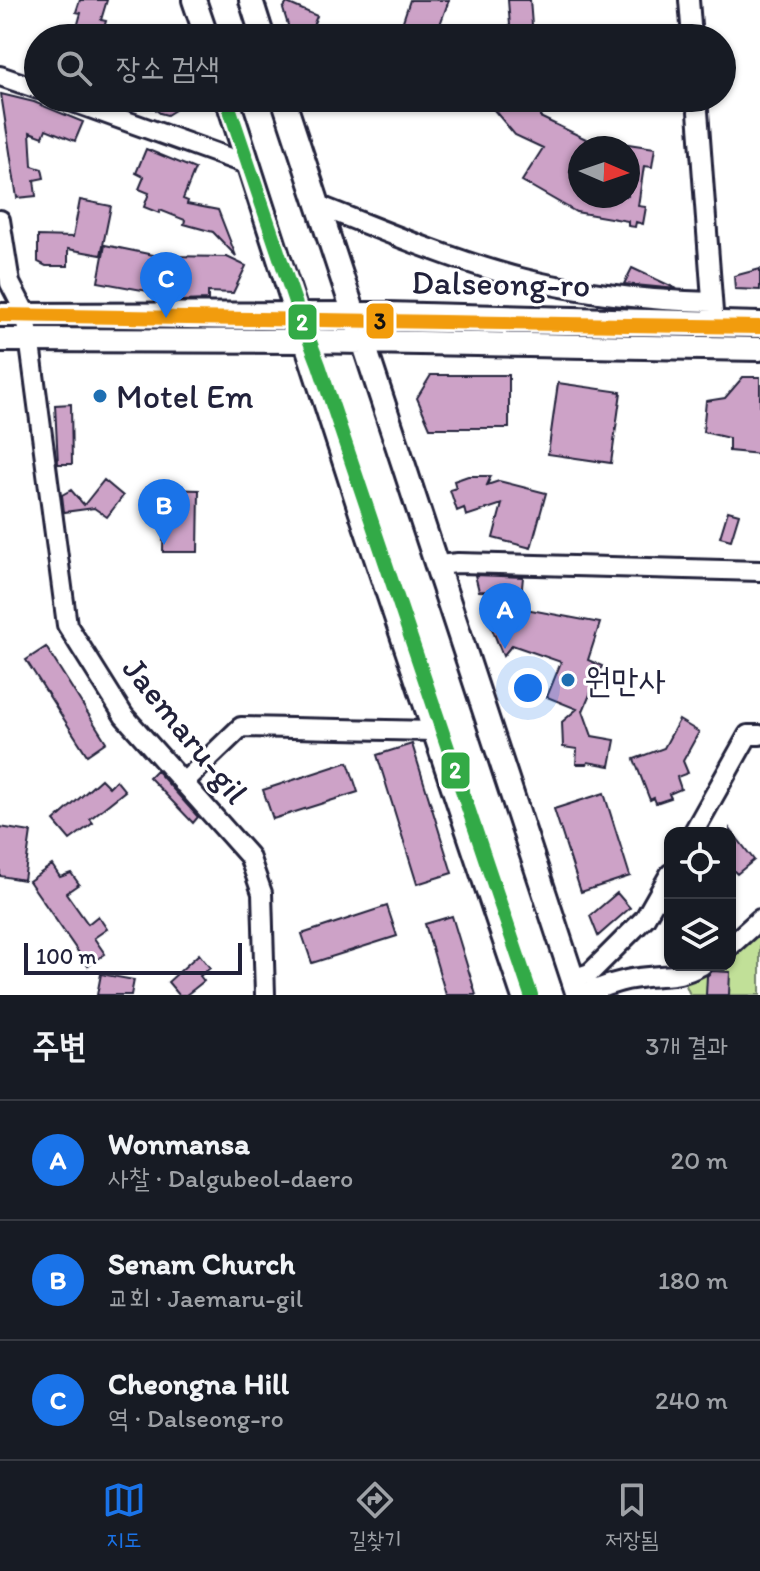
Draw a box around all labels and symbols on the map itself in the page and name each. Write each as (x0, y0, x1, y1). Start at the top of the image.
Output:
north arrow (568, 136, 640, 208)
pin: C (140, 252, 192, 318)
street label: Dalseong-ro (411, 261, 591, 306)
line badge: 3 (365, 302, 395, 340)
line badge: 2 (287, 303, 318, 341)
text: 3 (374, 308, 386, 335)
text: 2 (296, 309, 308, 336)
place label: Motel Em (116, 376, 254, 417)
marker: Motel Em (91, 387, 109, 405)
pin: B (138, 479, 190, 545)
pin: A (479, 583, 531, 649)
street label: Jaemaru-gil (114, 649, 257, 812)
place label: 원만사 (584, 660, 666, 701)
your location (508, 668, 548, 708)
marker: 원만사 (559, 671, 577, 689)
line badge: 2 (440, 751, 471, 790)
text: 2 (449, 757, 461, 784)
scale bar (24, 939, 242, 975)

